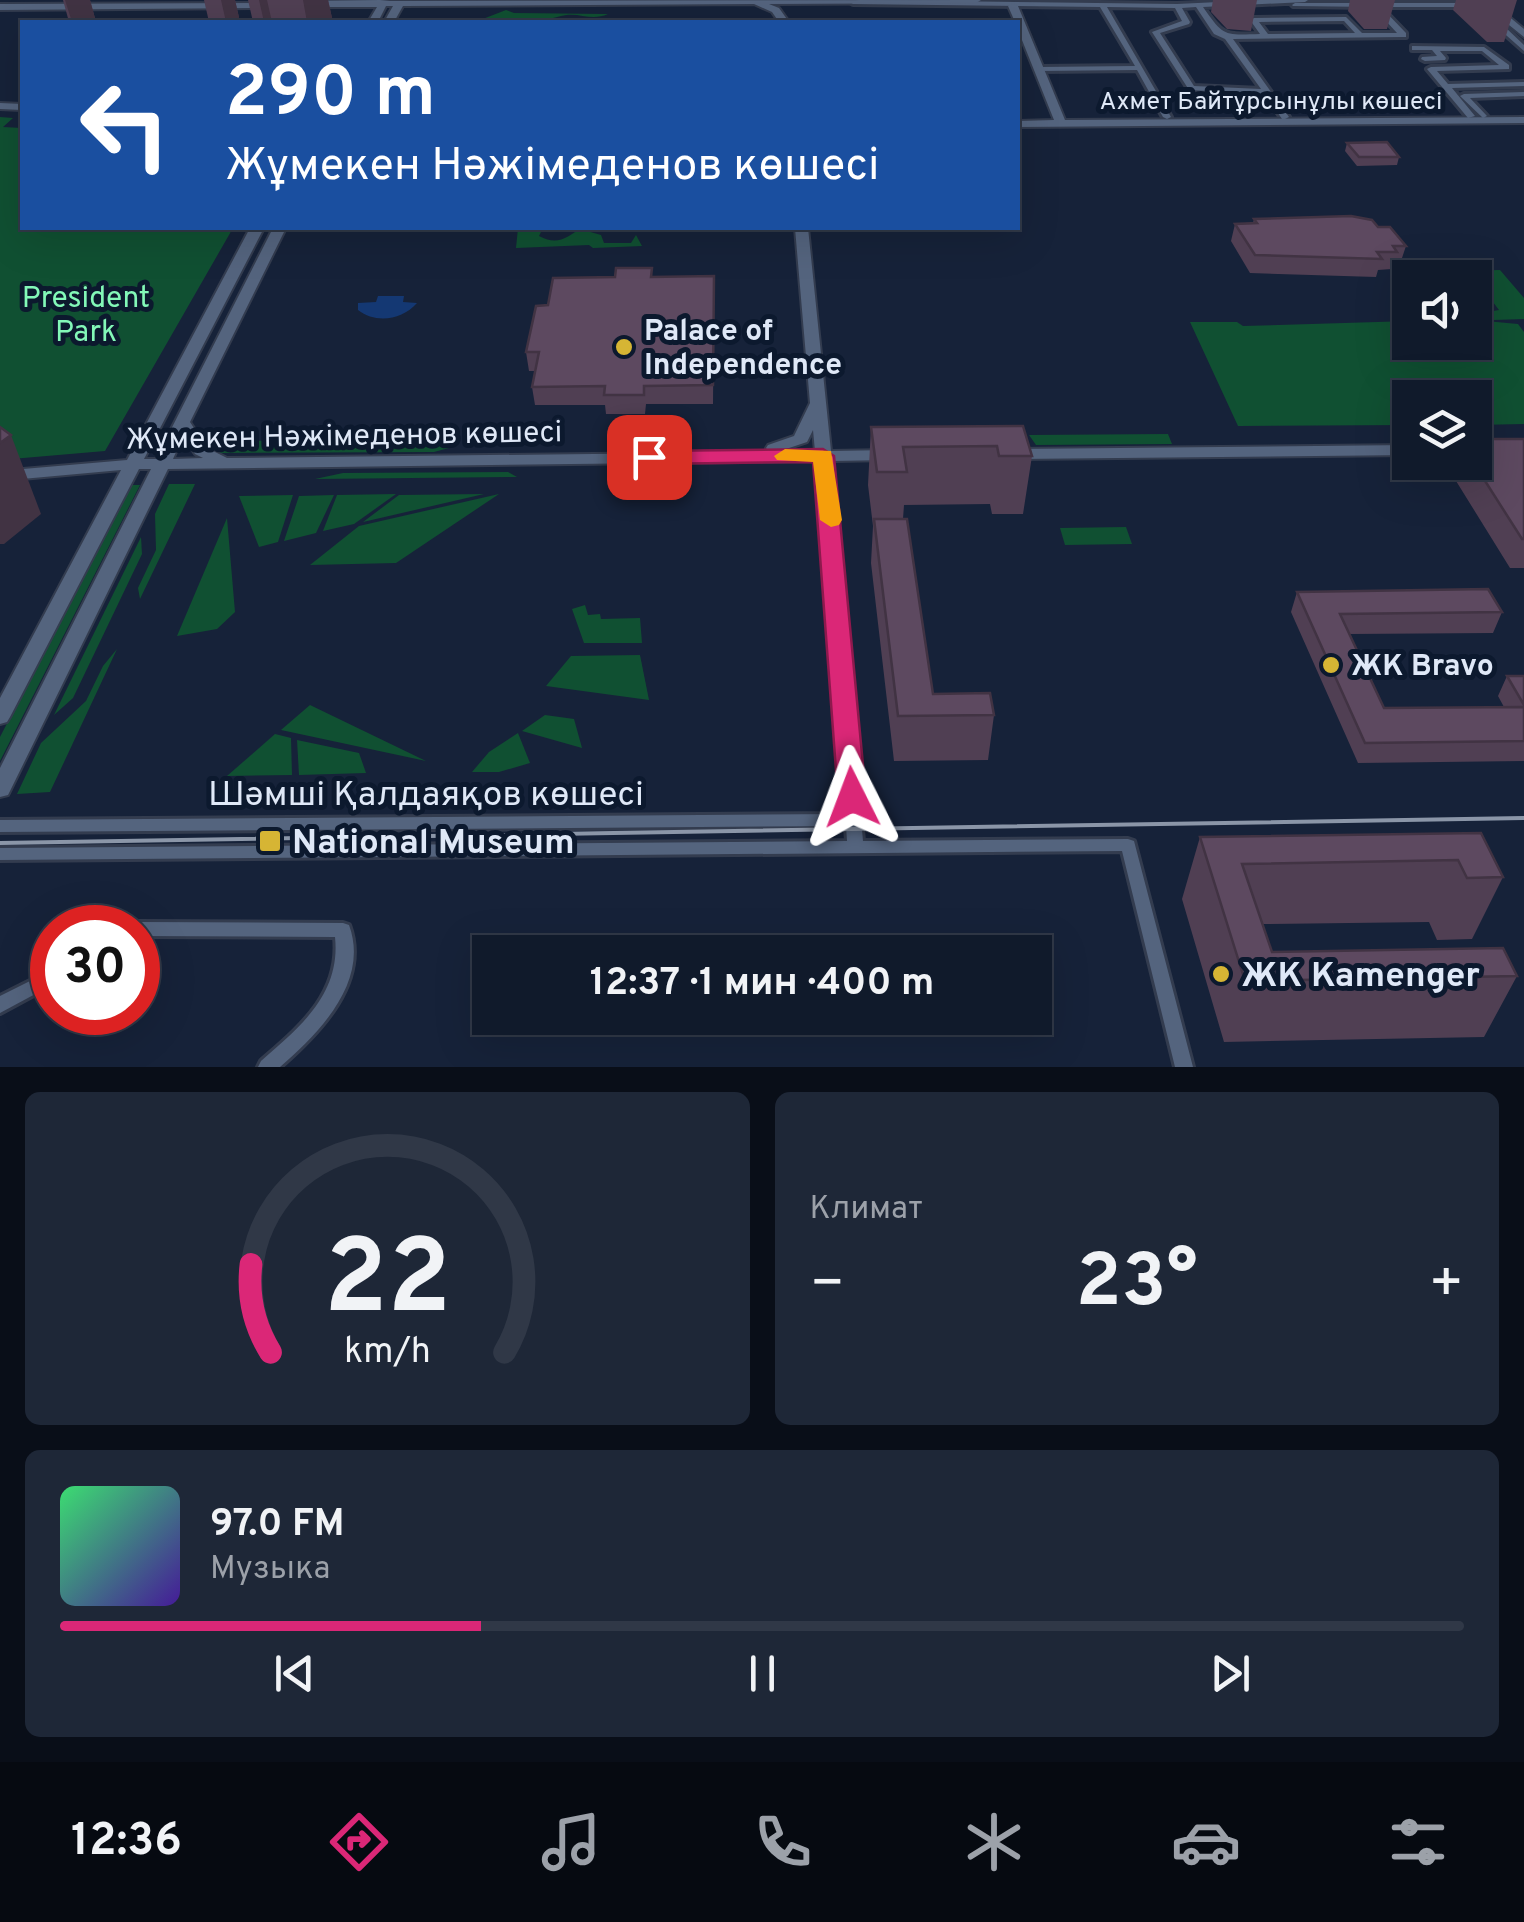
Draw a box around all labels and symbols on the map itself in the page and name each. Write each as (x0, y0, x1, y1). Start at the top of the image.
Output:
street label: Ахмет Байтұрсынұлы көшесі (1100, 87, 1442, 119)
park label: President Park (22, 281, 150, 352)
place label: Palace of Independence (644, 314, 842, 385)
marker: Palace of Independence (613, 336, 635, 358)
street label: Жұмекен Нәжімеденов көшесі (126, 415, 562, 460)
pin (607, 415, 692, 500)
place label: ЖК Bravo (1351, 649, 1494, 686)
marker: ЖК Bravo (1320, 654, 1342, 676)
position arrow (800, 745, 904, 849)
street label: Шәмші Қалдаяқов көшесі (208, 774, 644, 818)
place label: National Museum (292, 822, 575, 866)
marker: National Museum (257, 828, 283, 854)
speed limit sign: 30 (30, 905, 160, 1035)
place label: ЖК Kamenger (1241, 955, 1480, 999)
marker: ЖК Kamenger (1210, 963, 1232, 985)

